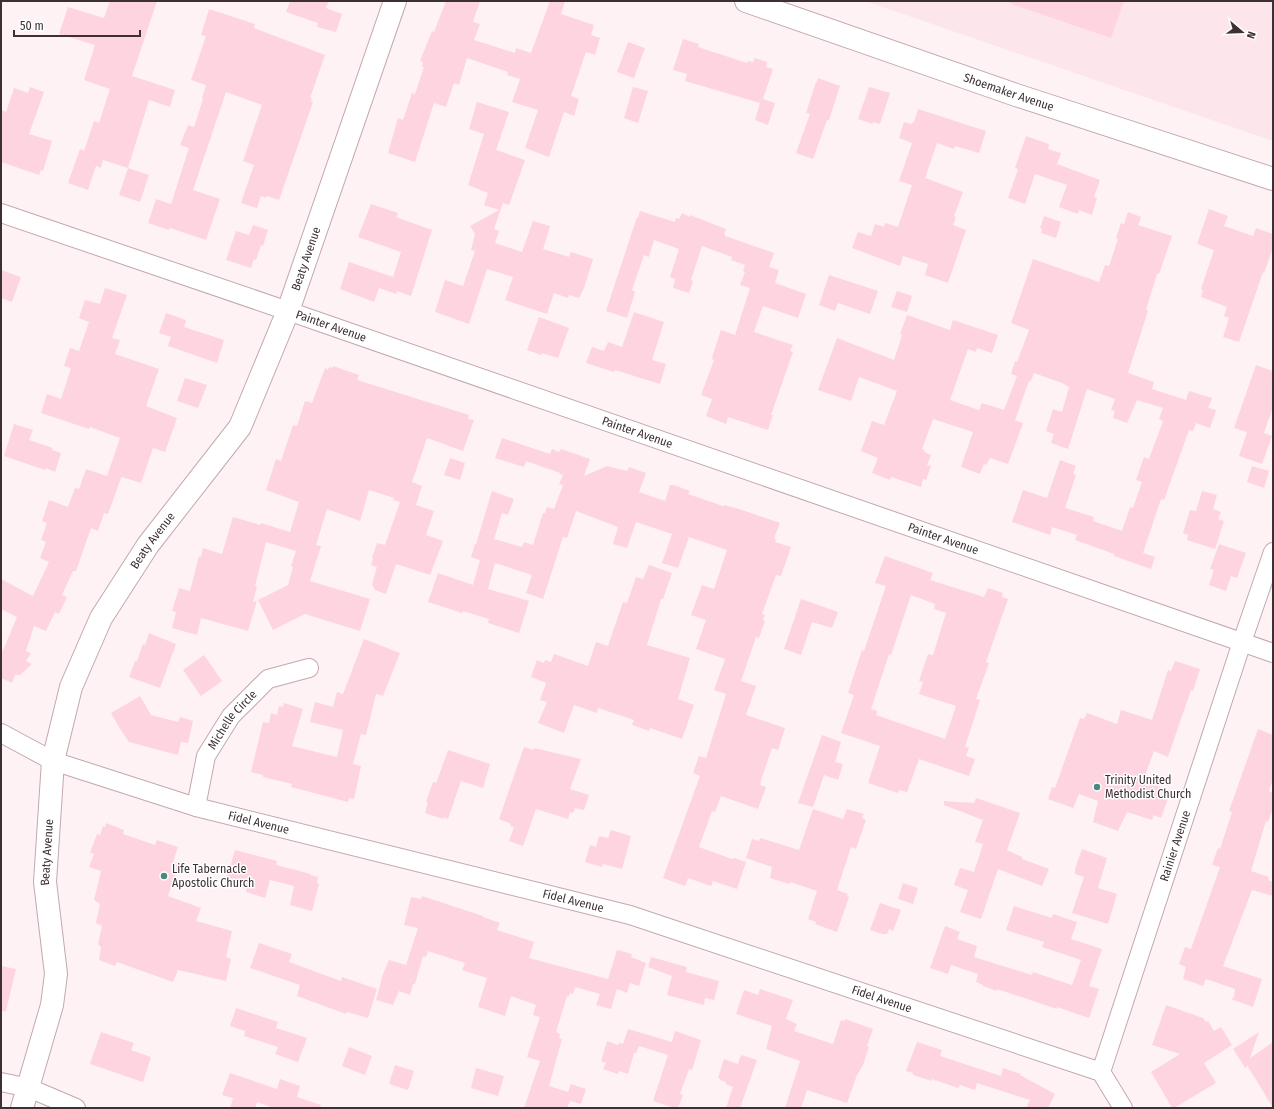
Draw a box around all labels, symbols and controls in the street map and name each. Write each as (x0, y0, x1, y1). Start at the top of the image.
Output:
scale bar (14, 12, 140, 38)
north arrow (1222, 12, 1262, 52)
text: 50 m (20, 19, 44, 33)
text: N (1244, 30, 1258, 40)
street label: Shoemaker Avenue (962, 70, 1056, 114)
street label: Beaty Avenue (289, 225, 323, 293)
street label: Painter Avenue (294, 307, 368, 345)
street label: Painter Avenue (600, 414, 674, 451)
street label: Beaty Avenue (128, 509, 178, 571)
street label: Painter Avenue (906, 520, 981, 557)
street label: Michelle Circle (205, 687, 260, 752)
place label: Trinity United Methodist Church (1105, 773, 1191, 801)
marker: Trinity United Methodist Church (1092, 782, 1102, 792)
street label: Fidel Avenue (227, 808, 291, 837)
street label: Rainier Avenue (1157, 809, 1193, 883)
street label: Beaty Avenue (38, 819, 56, 886)
place label: Life Tabernacle Apostolic Church (172, 862, 254, 890)
marker: Life Tabernacle Apostolic Church (159, 871, 169, 881)
street label: Fidel Avenue (541, 887, 605, 915)
street label: Fidel Avenue (850, 982, 914, 1015)

